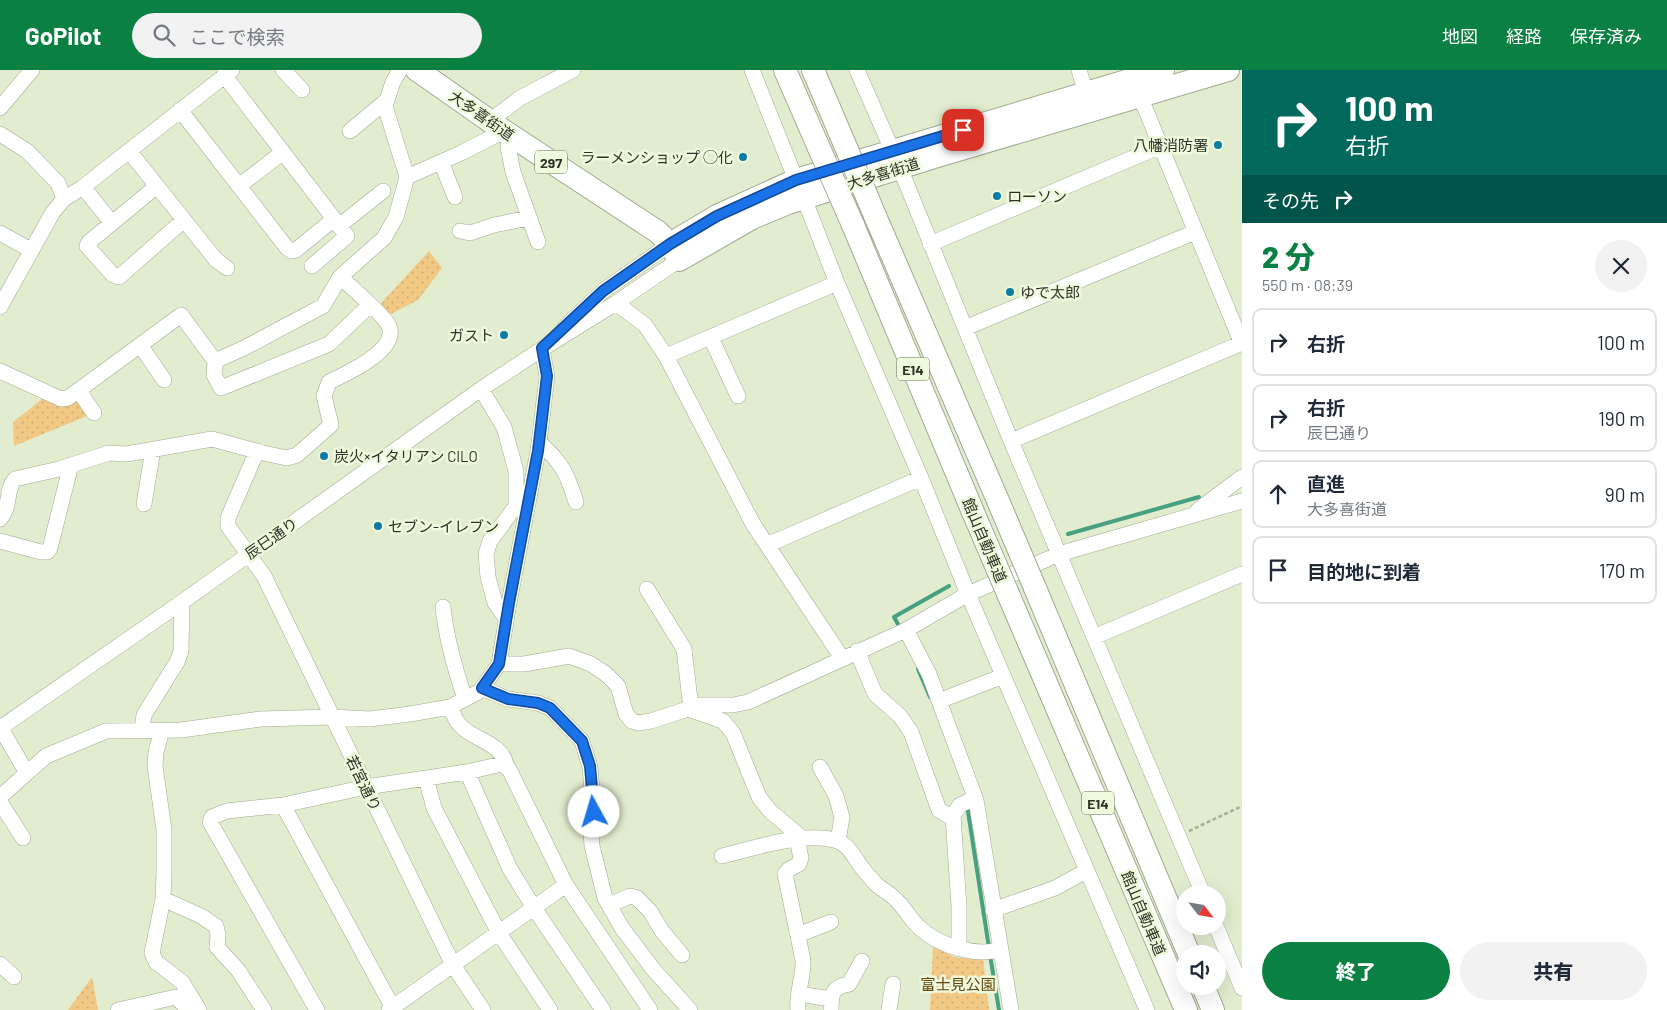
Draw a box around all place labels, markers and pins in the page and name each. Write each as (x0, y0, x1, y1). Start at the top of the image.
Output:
pin (942, 109, 984, 151)
place label: 八幡消防署 (1133, 136, 1208, 154)
marker: 八幡消防署 (1212, 139, 1224, 151)
place label: ラーメンショップ ◯化 (581, 148, 733, 166)
marker: ラーメンショップ ◯化 (737, 151, 749, 163)
place label: ローソン (1007, 187, 1067, 205)
marker: ローソン (991, 190, 1003, 202)
place label: ゆで太郎 (1020, 283, 1080, 301)
marker: ゆで太郎 (1004, 286, 1016, 298)
place label: ガスト (449, 326, 494, 344)
marker: ガスト (498, 329, 510, 341)
place label: 炭火×イタリアン CILO (334, 447, 478, 465)
marker: 炭火×イタリアン CILO (318, 450, 330, 462)
place label: セブン-イレブン (388, 517, 499, 535)
marker: セブン-イレブン (372, 520, 384, 532)

